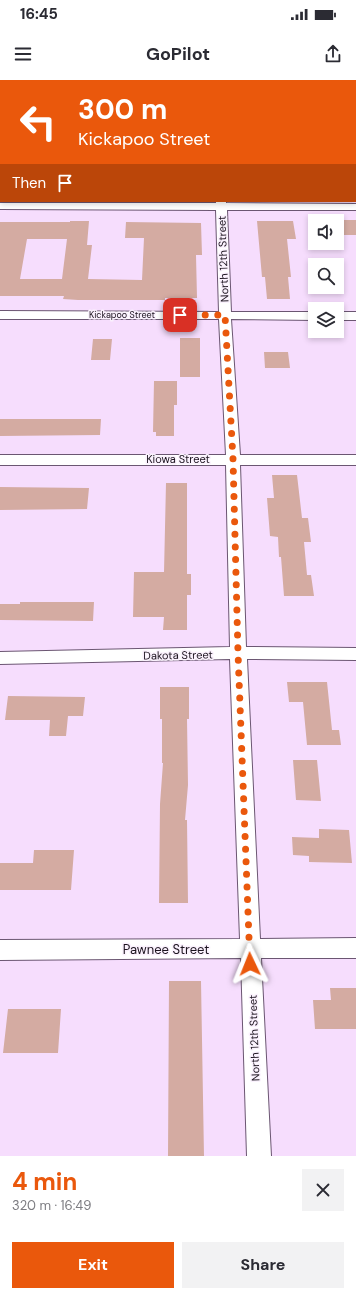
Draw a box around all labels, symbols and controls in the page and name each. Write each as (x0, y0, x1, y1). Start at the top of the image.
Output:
text: 16:45 (20, 4, 58, 24)
text: GoPilot (146, 42, 210, 66)
icon: menu (12, 43, 34, 65)
icon: share (322, 43, 344, 65)
text: 300 m (78, 91, 167, 128)
icon: left (12, 96, 64, 148)
text: Kickapoo Street (78, 127, 210, 151)
icon: arrive (54, 172, 76, 194)
text: Then (12, 173, 46, 193)
map controls (308, 214, 344, 338)
button: sound (308, 214, 344, 250)
street label: North 12th Street (214, 216, 232, 302)
button: search (308, 258, 344, 294)
pin (163, 298, 197, 332)
button: layers (308, 302, 344, 338)
icon: arrive (169, 304, 191, 326)
street label: Kickapoo Street (89, 309, 156, 321)
street label: Kiowa Street (146, 452, 210, 466)
street label: Dakota Street (143, 647, 213, 663)
street label: Pawnee Street (123, 941, 209, 958)
position arrow (229, 943, 271, 985)
street label: North 12th Street (245, 995, 263, 1081)
text: 4 min (12, 1166, 77, 1197)
button: close (302, 1169, 344, 1211)
text: 320 m · 16:49 (12, 1197, 91, 1214)
button: Exit (12, 1242, 174, 1288)
button: Share (182, 1242, 344, 1288)

